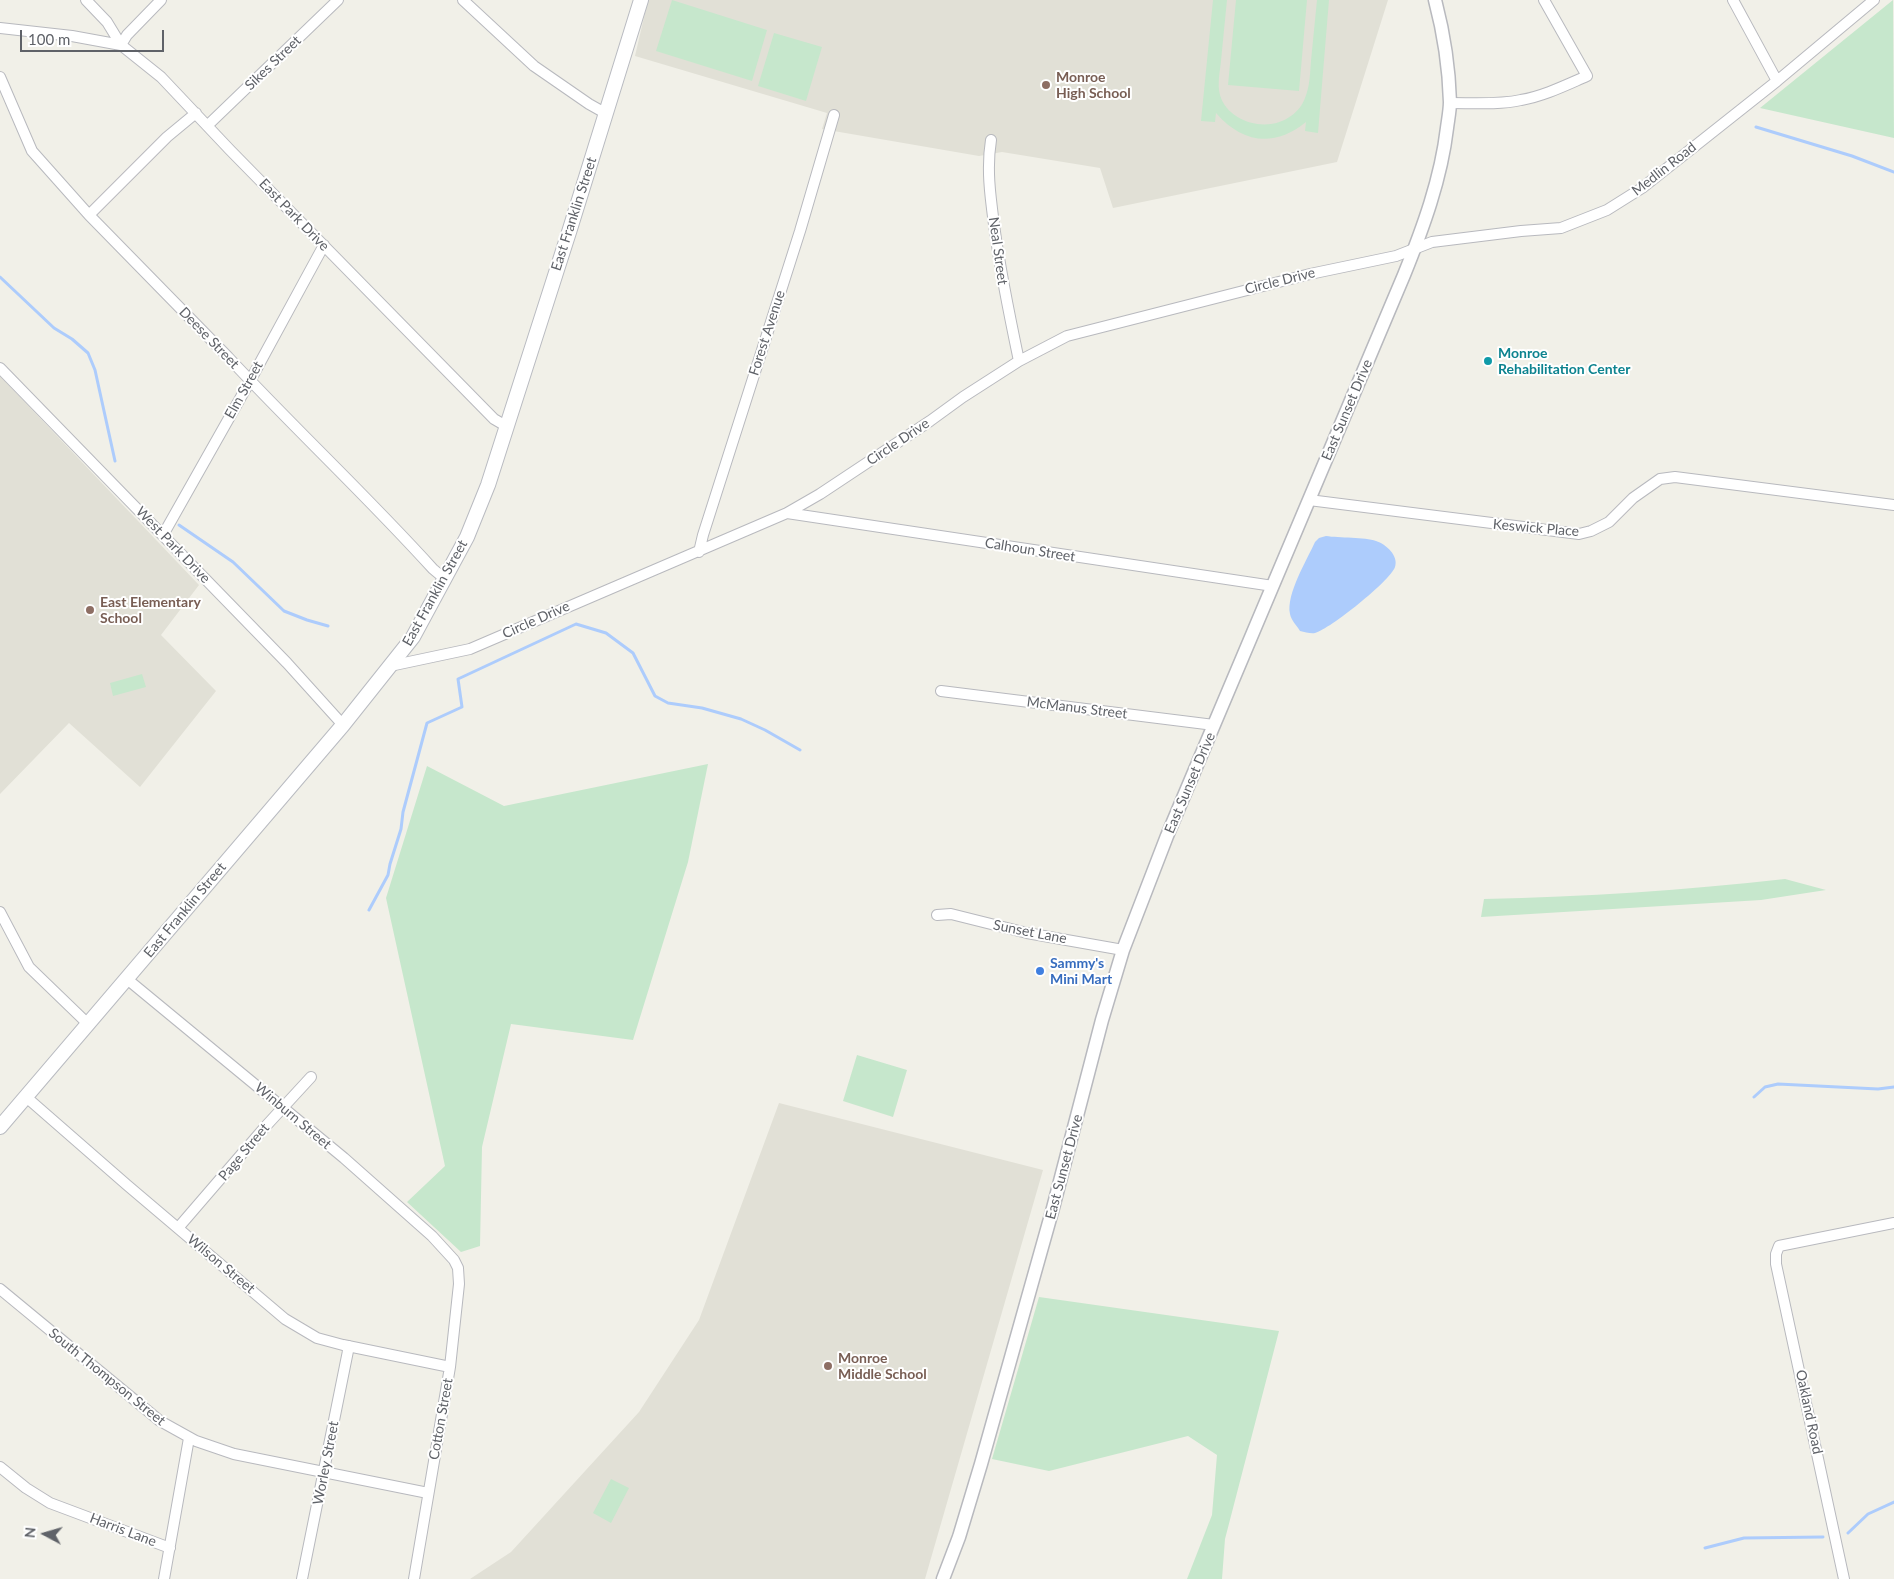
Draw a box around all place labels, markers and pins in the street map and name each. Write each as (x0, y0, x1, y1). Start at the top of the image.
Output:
place label: Monroe High School (1056, 69, 1131, 102)
marker: Monroe High School (1040, 79, 1052, 91)
place label: Monroe Rehabilitation Center (1498, 345, 1630, 378)
marker: Monroe Rehabilitation Center (1482, 355, 1494, 367)
place label: East Elementary School (100, 594, 201, 626)
marker: East Elementary School (84, 604, 96, 616)
place label: Sammy's Mini Mart (1050, 955, 1112, 988)
marker: Sammy's Mini Mart (1034, 965, 1046, 977)
place label: Monroe Middle School (838, 1350, 927, 1382)
marker: Monroe Middle School (822, 1360, 834, 1372)

